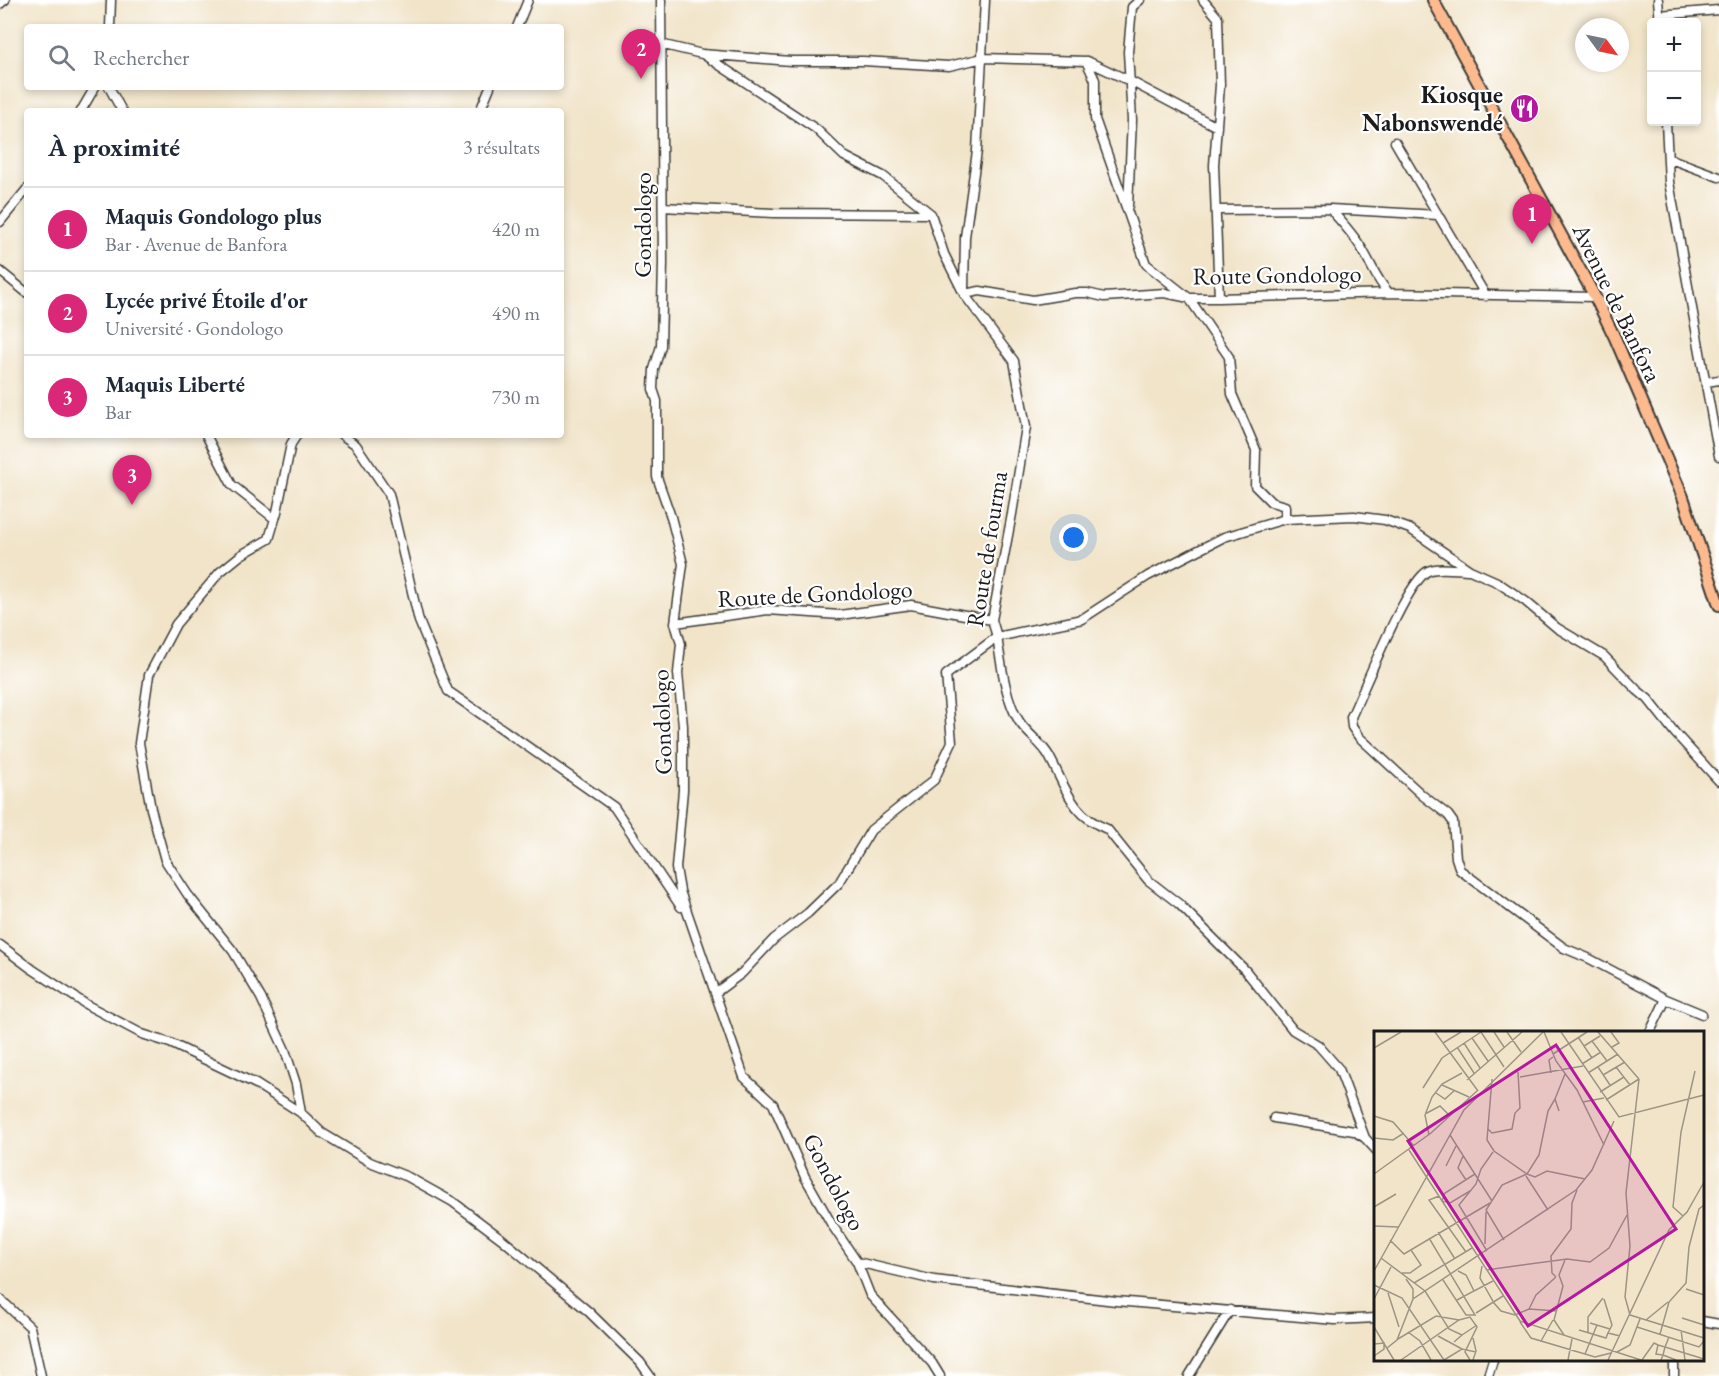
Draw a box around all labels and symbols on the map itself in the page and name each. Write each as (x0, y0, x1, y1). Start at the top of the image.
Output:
north arrow (1575, 18, 1629, 72)
pin: 2 (622, 29, 660, 79)
place label: Kiosque Nabonswendé (1362, 79, 1503, 138)
restaurant icon: Kiosque Nabonswendé (1508, 93, 1540, 125)
street label: Gondologo (627, 172, 658, 278)
pin: 1 (1512, 194, 1552, 244)
street label: Avenue de Banfora (1565, 217, 1669, 388)
street label: Route Gondologo (1192, 258, 1362, 291)
pin: 3 (112, 456, 152, 505)
street label: Route de fourma (959, 468, 1014, 629)
your location (1059, 523, 1088, 552)
street label: Route de Gondologo (717, 573, 913, 614)
street label: Gondologo (644, 669, 679, 775)
inset map (1374, 1031, 1704, 1361)
street label: Gondologo (796, 1128, 873, 1236)

